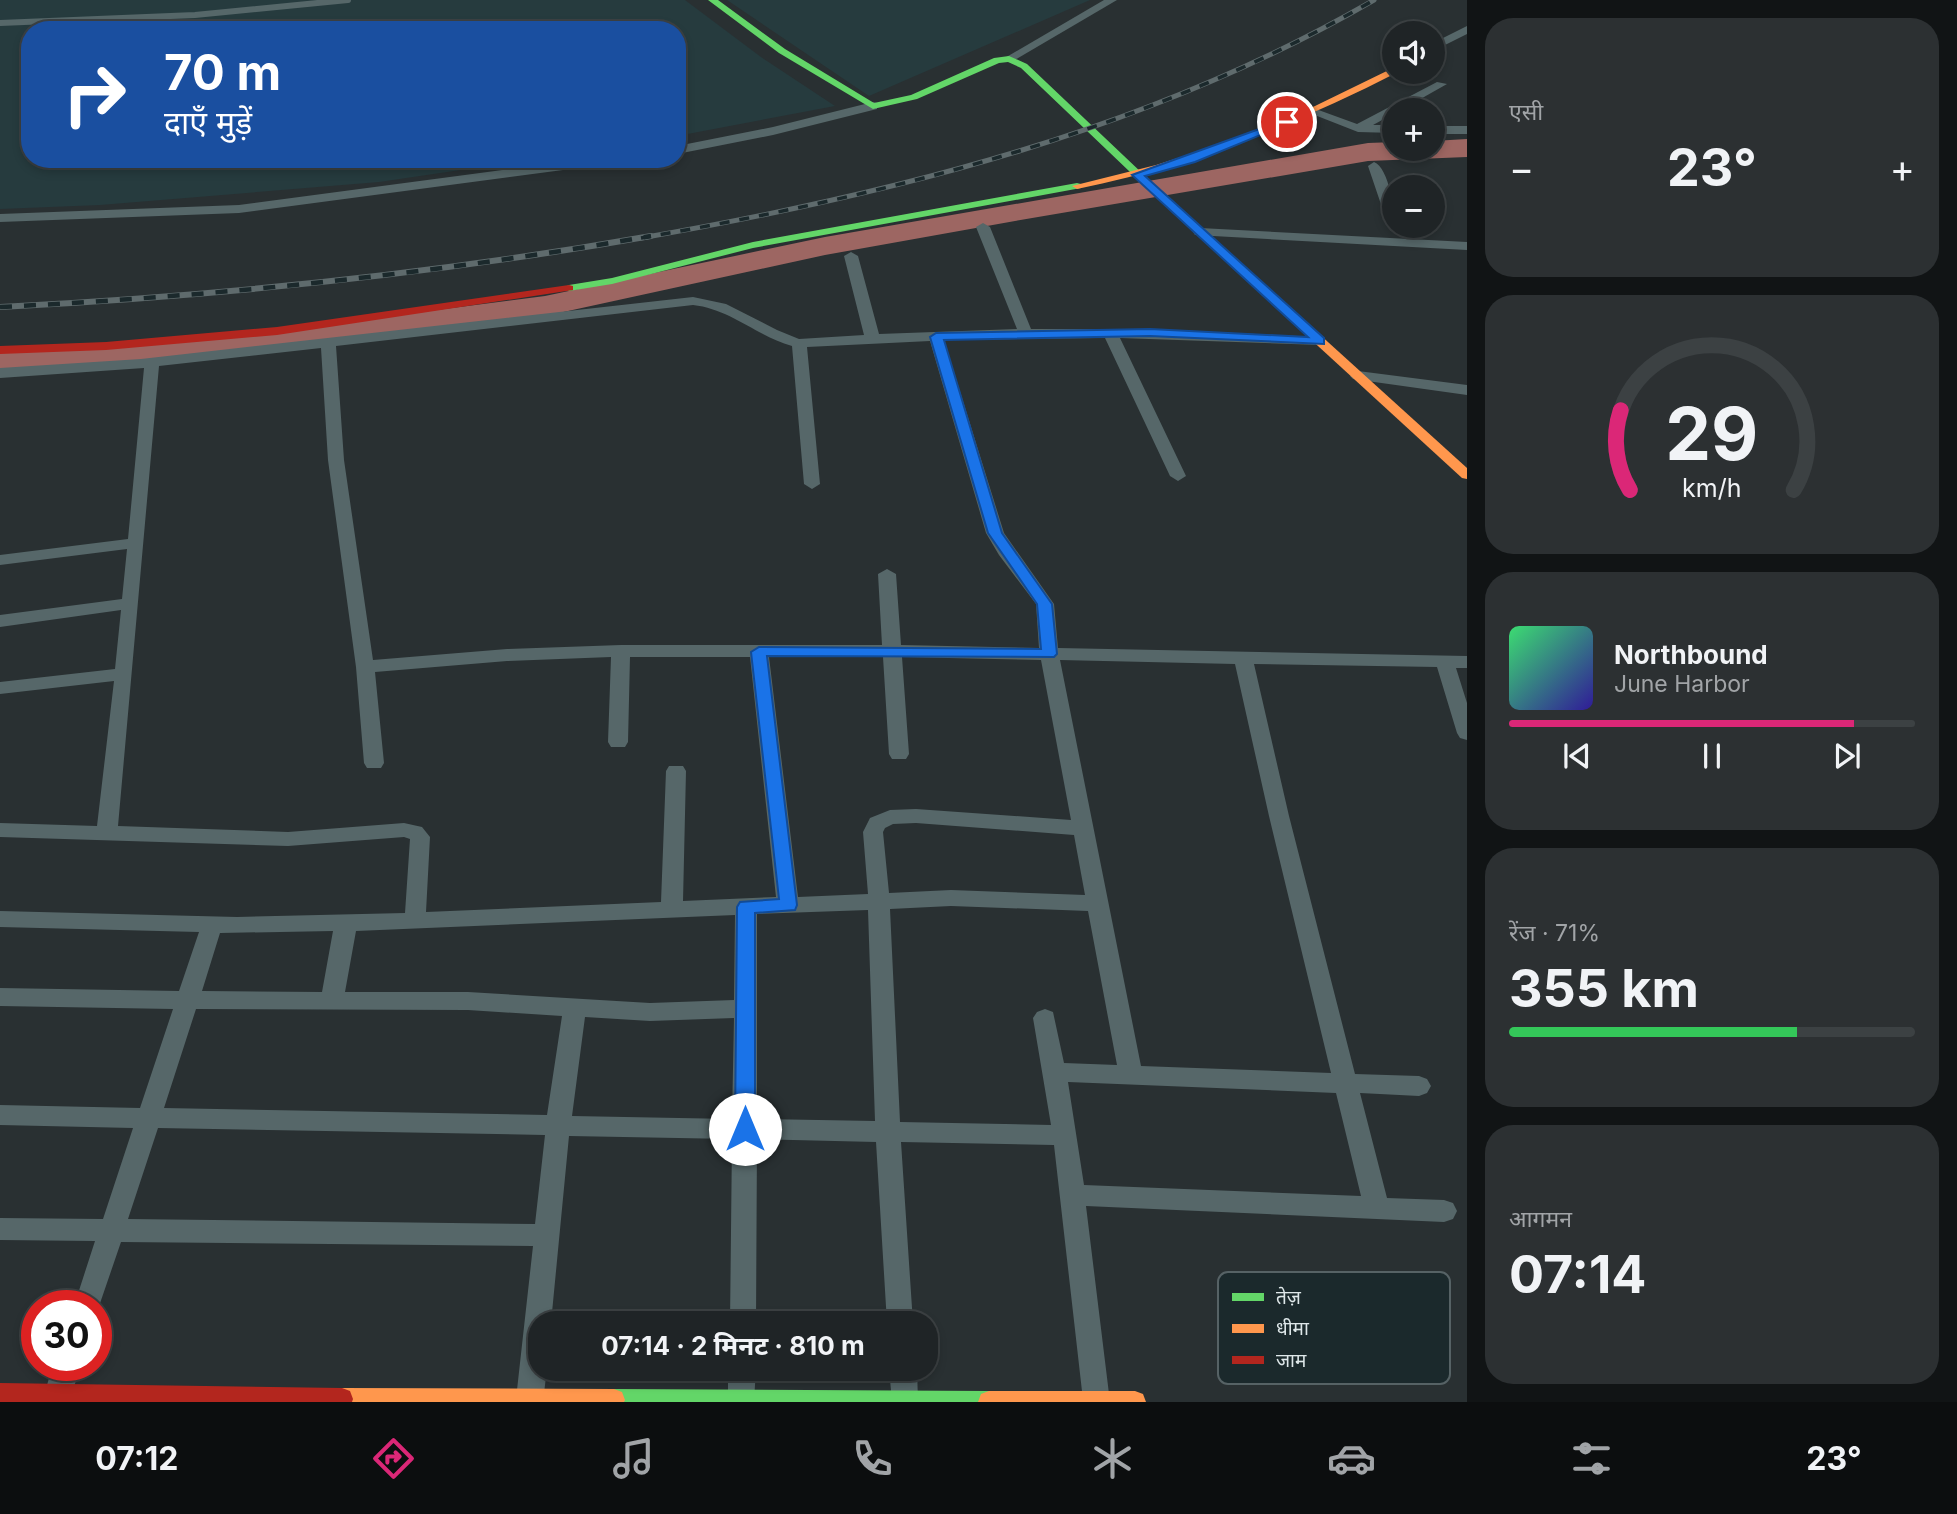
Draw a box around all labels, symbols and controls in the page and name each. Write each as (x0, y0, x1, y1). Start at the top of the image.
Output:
map controls (1382, 21, 1445, 238)
button: sound (1382, 21, 1445, 84)
text: 70 m (164, 43, 281, 102)
icon: right (49, 49, 140, 140)
pin (1257, 92, 1317, 152)
button: + (1382, 98, 1445, 161)
text: एसी (1509, 98, 1543, 126)
text: दाएँ मुड़ें (164, 103, 252, 142)
icon: arrive (1268, 103, 1306, 141)
text: 23° (1667, 136, 1757, 199)
text: − (1509, 145, 1534, 191)
text: + (1890, 145, 1915, 191)
button: − (1382, 175, 1445, 238)
text: 29 (1665, 390, 1759, 479)
text: km/h (1682, 473, 1742, 503)
text: Northbound (1614, 639, 1768, 670)
text: June Harbor (1614, 670, 1750, 698)
icon: previous (1558, 737, 1596, 775)
icon: pause (1693, 737, 1731, 775)
icon: next (1828, 737, 1866, 775)
text: रेंज · 71% (1509, 919, 1600, 947)
text: 355 km (1509, 957, 1699, 1020)
position arrow (708, 1092, 782, 1166)
text: आगमन (1509, 1205, 1572, 1233)
text: 07:14 (1509, 1243, 1647, 1306)
legend (1218, 1272, 1450, 1384)
text: तेज़ (1276, 1286, 1302, 1309)
speed limit sign: 30 (21, 1290, 112, 1381)
text: धीमा (1276, 1317, 1310, 1340)
text: 07:14 · 2 मिनट · 810 m (601, 1330, 865, 1361)
text: जाम (1276, 1349, 1307, 1372)
icon: directions (369, 1434, 418, 1483)
icon: music (609, 1434, 658, 1483)
icon: phone (848, 1434, 897, 1483)
icon: climate (1088, 1434, 1137, 1483)
icon: car (1327, 1434, 1376, 1483)
icon: filters (1567, 1434, 1616, 1483)
text: 07:12 (95, 1439, 178, 1478)
text: 23° (1806, 1439, 1862, 1478)

